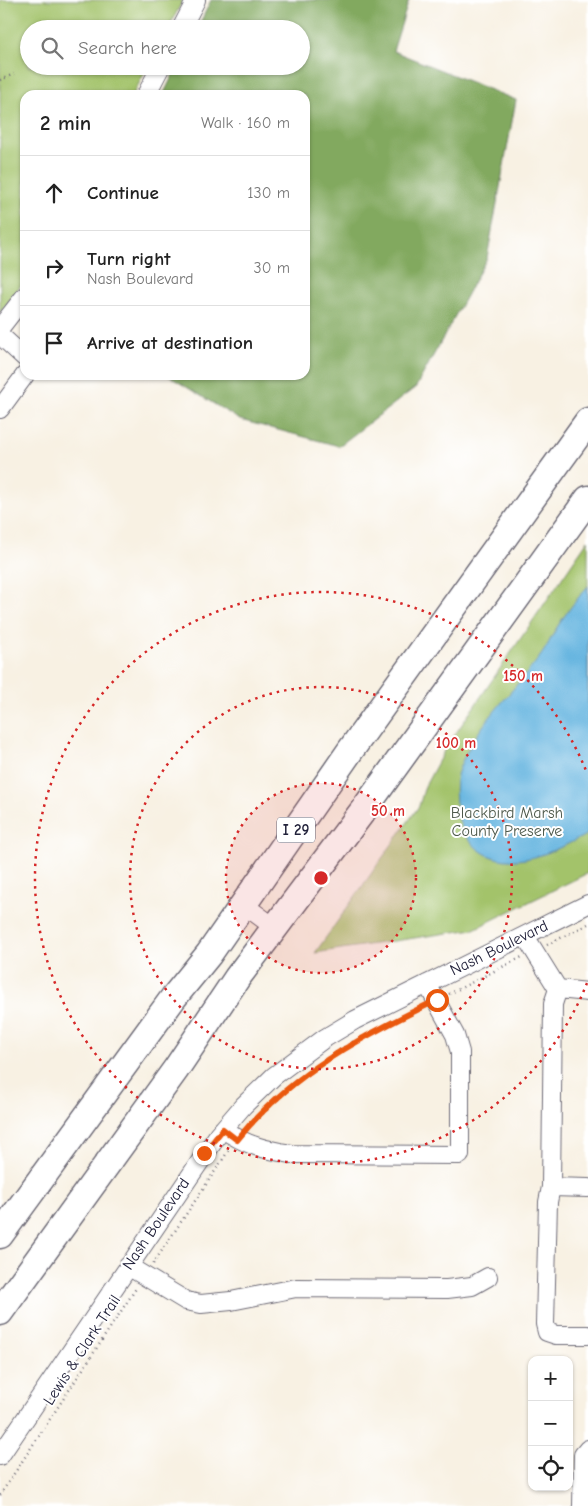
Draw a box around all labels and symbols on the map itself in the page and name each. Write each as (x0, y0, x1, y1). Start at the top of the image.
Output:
text: 150 m (503, 667, 543, 685)
text: 100 m (436, 734, 476, 752)
text: 50 m (371, 802, 405, 820)
park label: Blackbird Marsh County Preserve (451, 804, 563, 840)
road number: I 29 (277, 818, 315, 842)
centre of rings (312, 869, 330, 887)
street label: Nash Boulevard (447, 917, 551, 979)
route start (426, 989, 449, 1012)
route end (193, 1142, 216, 1165)
street label: Nash Boulevard (119, 1175, 193, 1273)
street label: Lewis & Clark Trail (40, 1292, 124, 1408)

